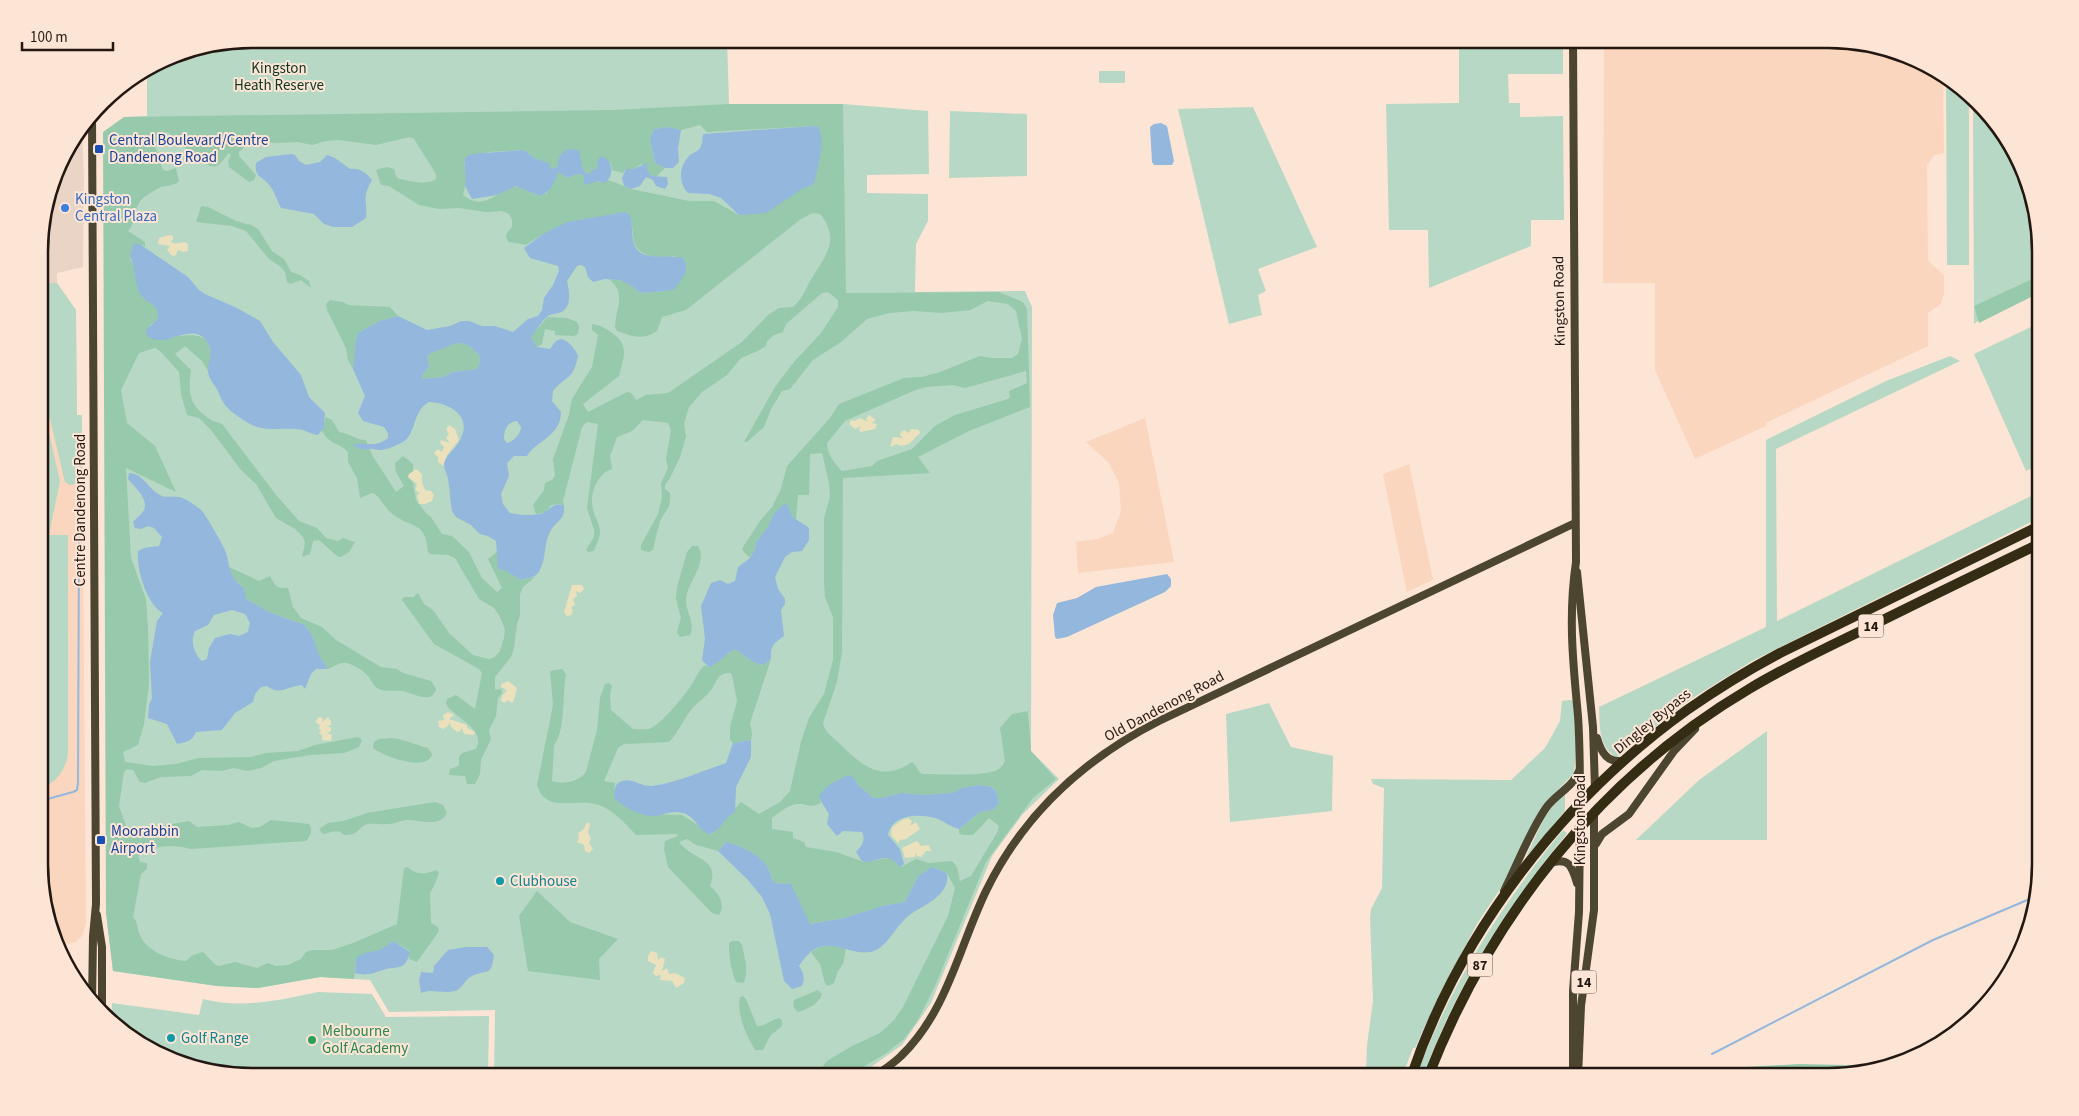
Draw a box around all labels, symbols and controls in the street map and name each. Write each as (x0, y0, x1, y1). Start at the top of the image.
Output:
scale bar (22, 20, 114, 52)
text: 100 m (30, 27, 68, 48)
park label: Kingston Heath Reserve (234, 58, 324, 96)
place label: Central Boulevard/Centre Dandenong Road (109, 130, 269, 168)
marker: Central Boulevard/Centre Dandenong Road (93, 143, 105, 155)
place label: Kingston Central Plaza (75, 189, 157, 227)
marker: Kingston Central Plaza (59, 202, 71, 214)
street label: Kingston Road (1548, 256, 1571, 346)
street label: Centre Dandenong Road (70, 434, 91, 586)
road number: 14 (1858, 614, 1884, 638)
street label: Old Dandenong Road (1101, 666, 1228, 747)
street label: Dingley Bypass (1609, 684, 1695, 759)
street label: Kingston Road (1570, 775, 1591, 865)
place label: Moorabbin Airport (111, 821, 179, 859)
marker: Moorabbin Airport (95, 834, 107, 846)
place label: Clubhouse (510, 871, 577, 892)
marker: Clubhouse (494, 875, 506, 887)
road number: 87 (1468, 954, 1492, 976)
road number: 14 (1572, 970, 1596, 994)
place label: Melbourne Golf Academy (322, 1021, 408, 1059)
place label: Golf Range (181, 1028, 249, 1049)
marker: Golf Range (165, 1032, 177, 1044)
marker: Melbourne Golf Academy (306, 1034, 318, 1046)

